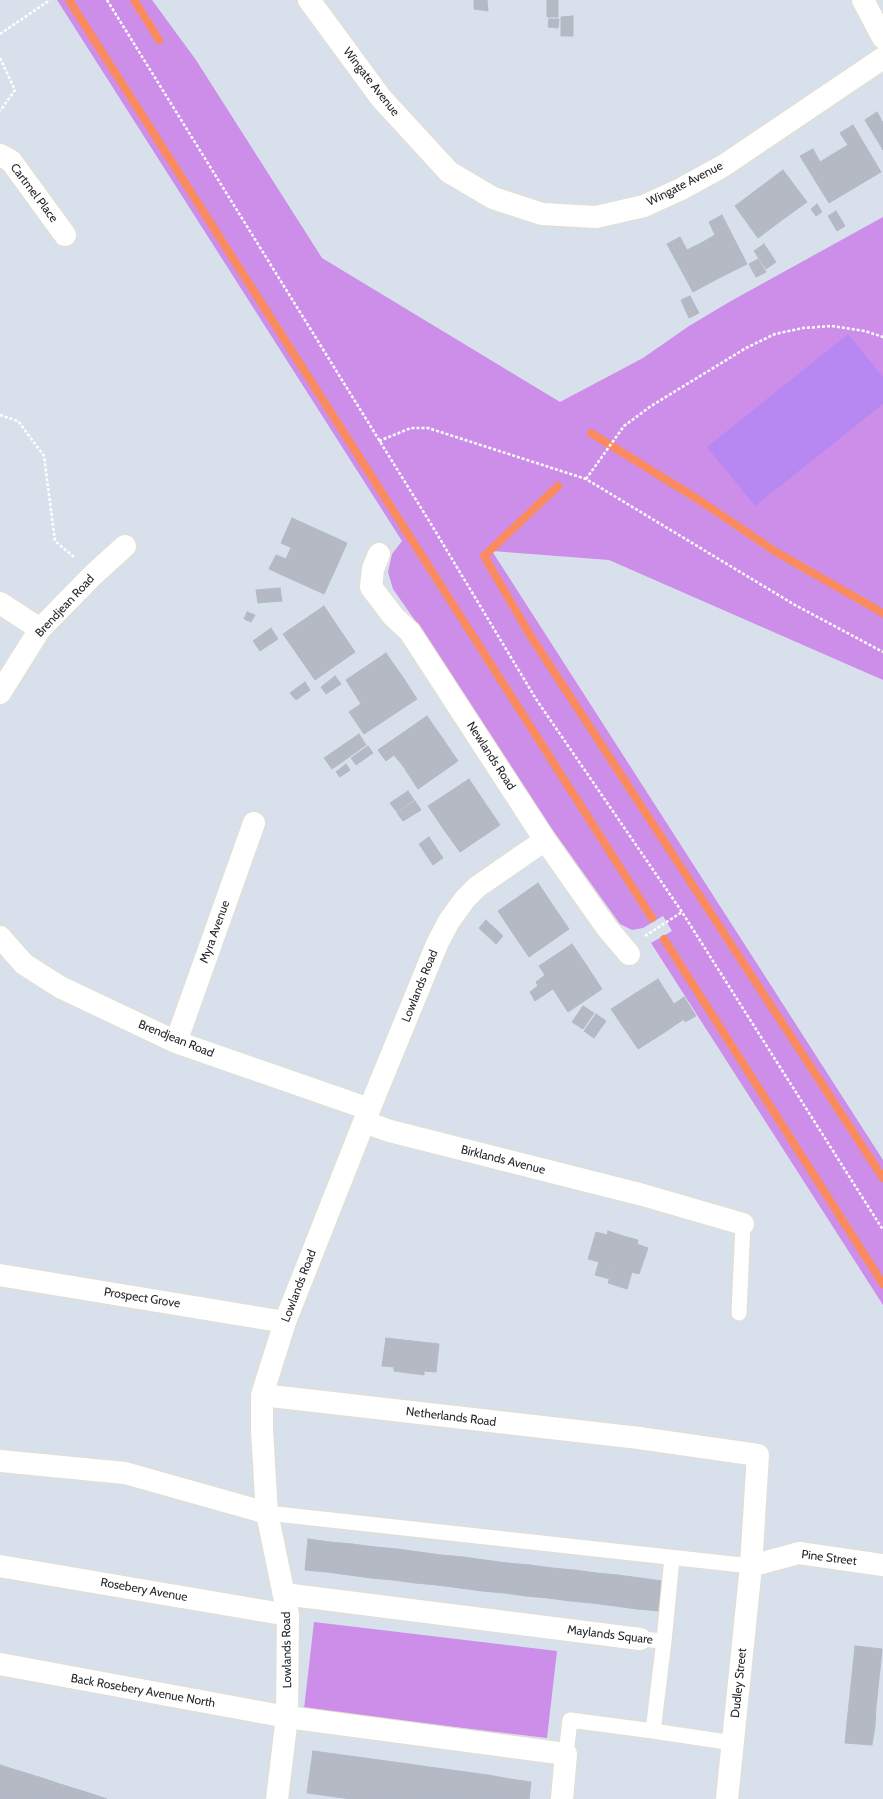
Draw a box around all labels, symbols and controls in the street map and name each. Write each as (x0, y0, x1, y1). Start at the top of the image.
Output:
street label: Wingate Avenue (340, 45, 402, 119)
street label: Wingate Avenue (645, 159, 725, 209)
street label: Cartmel Place (7, 161, 61, 225)
street label: Brendjean Road (32, 572, 98, 640)
street label: Newlands Road (464, 719, 518, 793)
street label: Myra Avenue (197, 899, 233, 965)
street label: Lowlands Road (399, 948, 441, 1024)
street label: Brendjean Road (136, 1017, 216, 1061)
street label: Birklands Avenue (459, 1143, 547, 1177)
street label: Lowlands Road (279, 1248, 319, 1324)
street label: Prospect Grove (103, 1285, 181, 1311)
street label: Netherlands Road (405, 1404, 497, 1430)
street label: Pine Street (800, 1547, 858, 1569)
street label: Rosebery Avenue (99, 1575, 189, 1605)
street label: Lowlands Road (279, 1611, 295, 1689)
street label: Maylands Square (566, 1623, 654, 1647)
street label: Dudley Street (728, 1647, 750, 1719)
street label: Back Rosebery Avenue North (70, 1671, 216, 1711)

